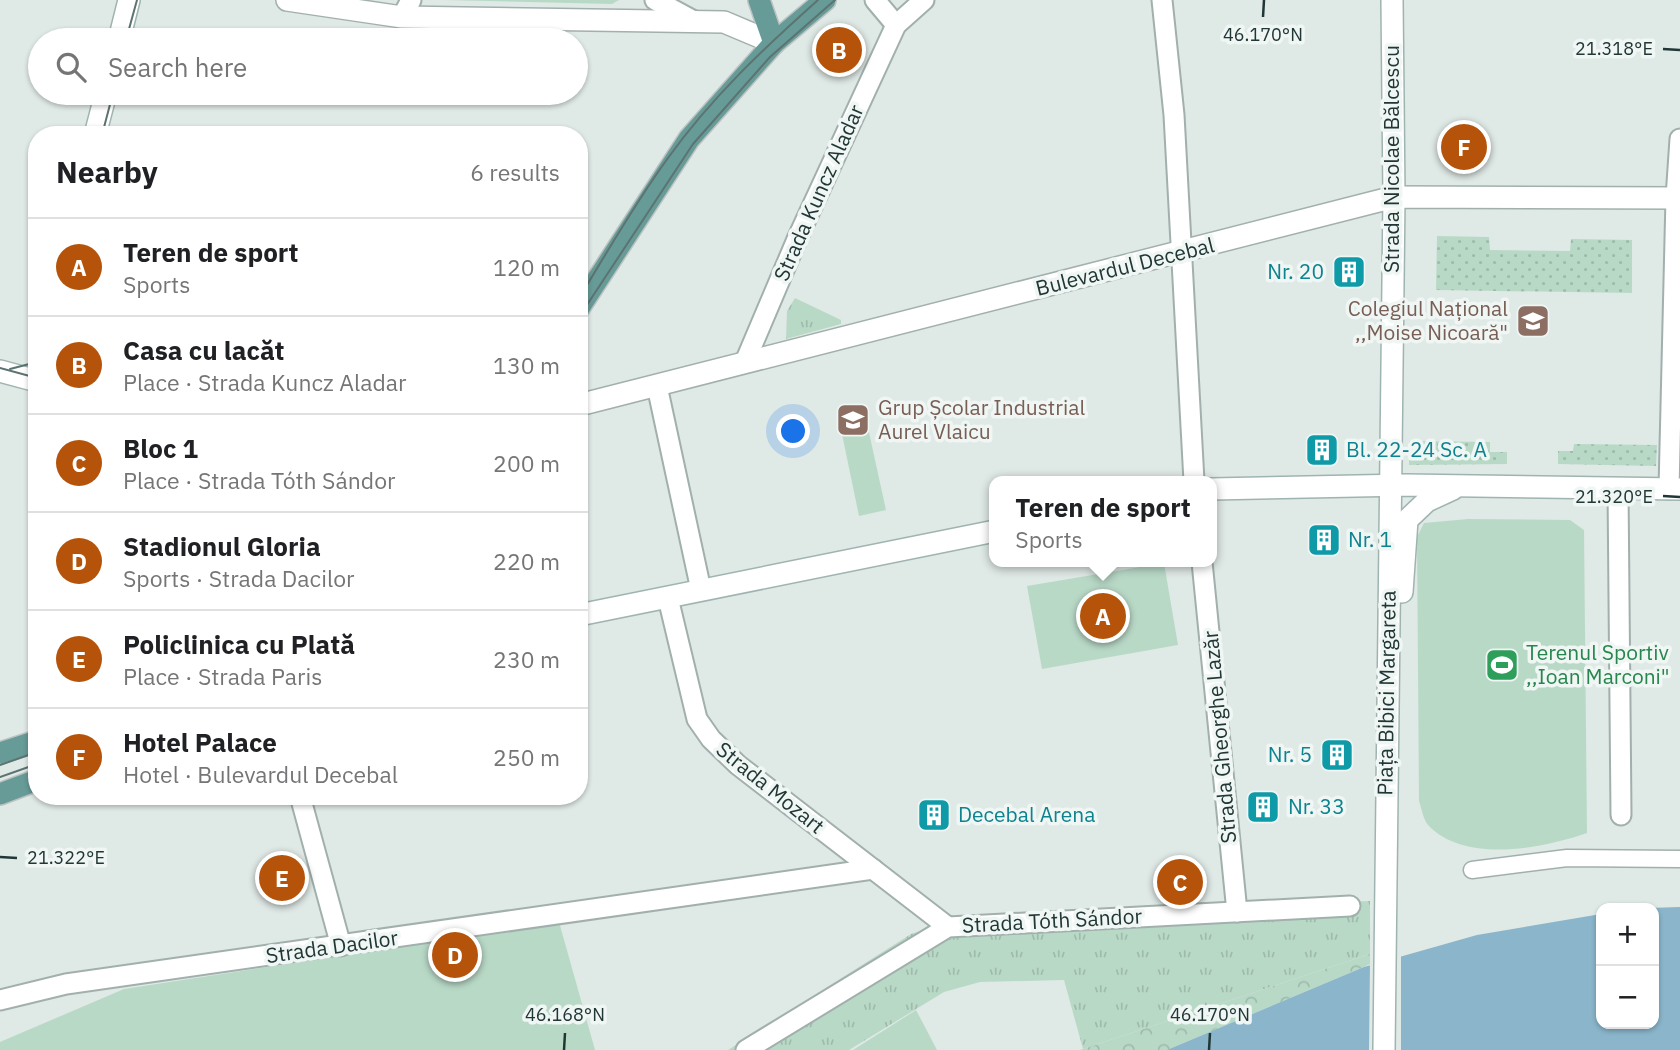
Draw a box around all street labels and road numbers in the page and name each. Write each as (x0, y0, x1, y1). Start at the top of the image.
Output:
street label: Strada Nicolae Bălcescu (1377, 45, 1405, 273)
street label: Strada Kuncz Aladar (767, 100, 870, 285)
street label: Bulevardul Decebal (1033, 230, 1217, 302)
street label: Piața Bibici Margareta (1370, 590, 1402, 796)
street label: Strada Gheorghe Lazăr (1196, 629, 1242, 845)
street label: Strada Mozart (711, 735, 831, 840)
street label: Strada Tóth Sándor (961, 901, 1143, 939)
street label: Strada Dacilor (264, 923, 400, 969)

